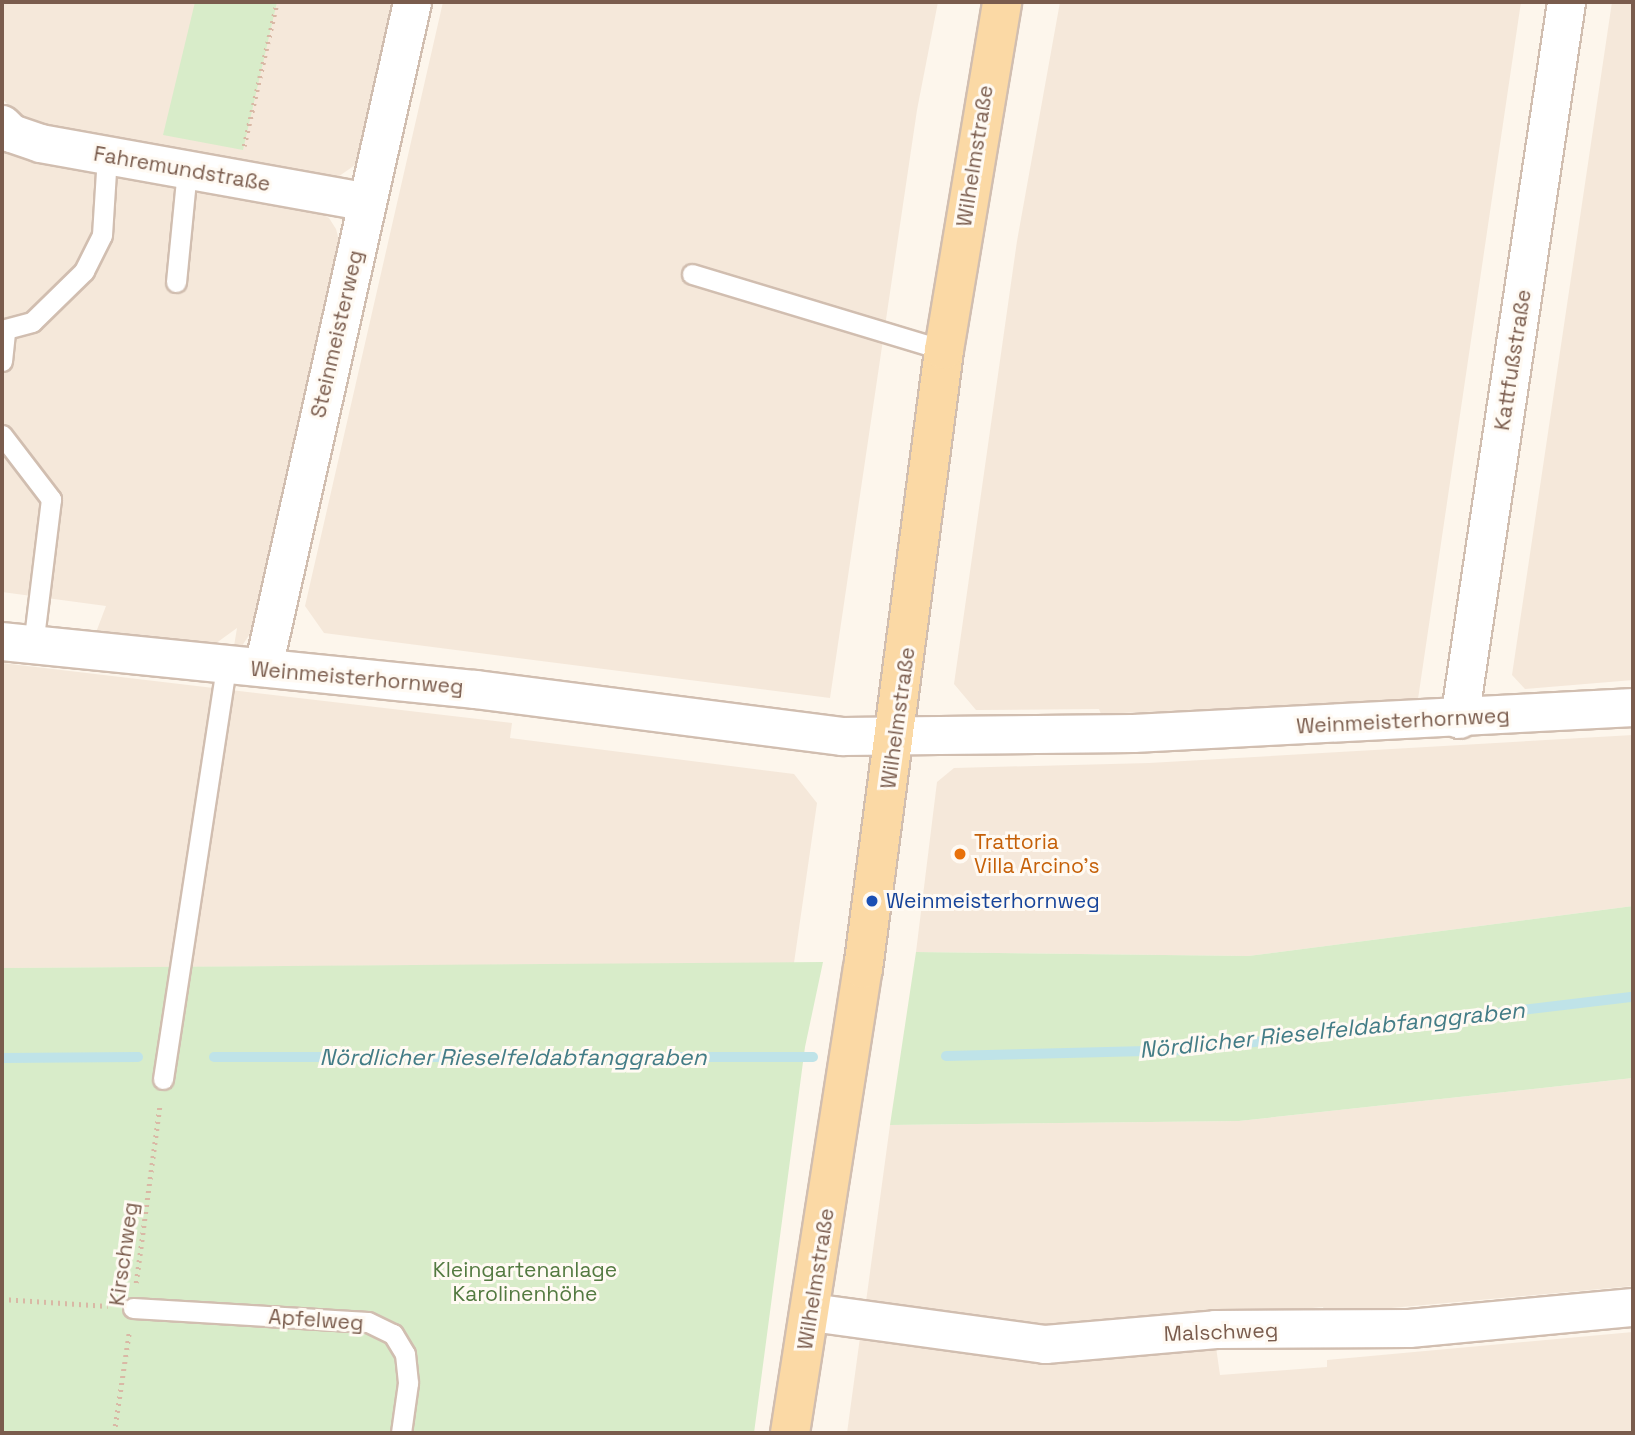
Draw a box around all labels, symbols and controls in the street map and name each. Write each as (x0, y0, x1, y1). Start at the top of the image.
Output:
street label: Wilhelmstraße (951, 83, 999, 229)
street label: Fahremundstraße (92, 141, 272, 197)
street label: Steinmeisterweg (305, 248, 369, 420)
street label: Kattfußstraße (1489, 288, 1537, 432)
street label: Wilhelmstraße (876, 645, 920, 791)
street label: Weinmeisterhornweg (249, 656, 465, 700)
street label: Weinmeisterhornweg (1296, 703, 1510, 739)
place label: Trattoria Villa Arcino's (974, 829, 1100, 879)
marker: Trattoria Villa Arcino's (952, 846, 968, 862)
place label: Weinmeisterhornweg (886, 888, 1100, 914)
marker: Weinmeisterhornweg (864, 893, 880, 909)
water label: Nördlicher Rieselfeldabfanggraben (1138, 996, 1526, 1064)
water label: Nördlicher Rieselfeldabfanggraben (319, 1043, 707, 1071)
street label: Kirschweg (104, 1200, 144, 1308)
street label: Wilhelmstraße (792, 1206, 840, 1352)
park label: Kleingartenanlage Karolinenhöhe (433, 1257, 617, 1307)
street label: Apfelweg (268, 1304, 364, 1336)
street label: Malschweg (1163, 1317, 1279, 1347)

